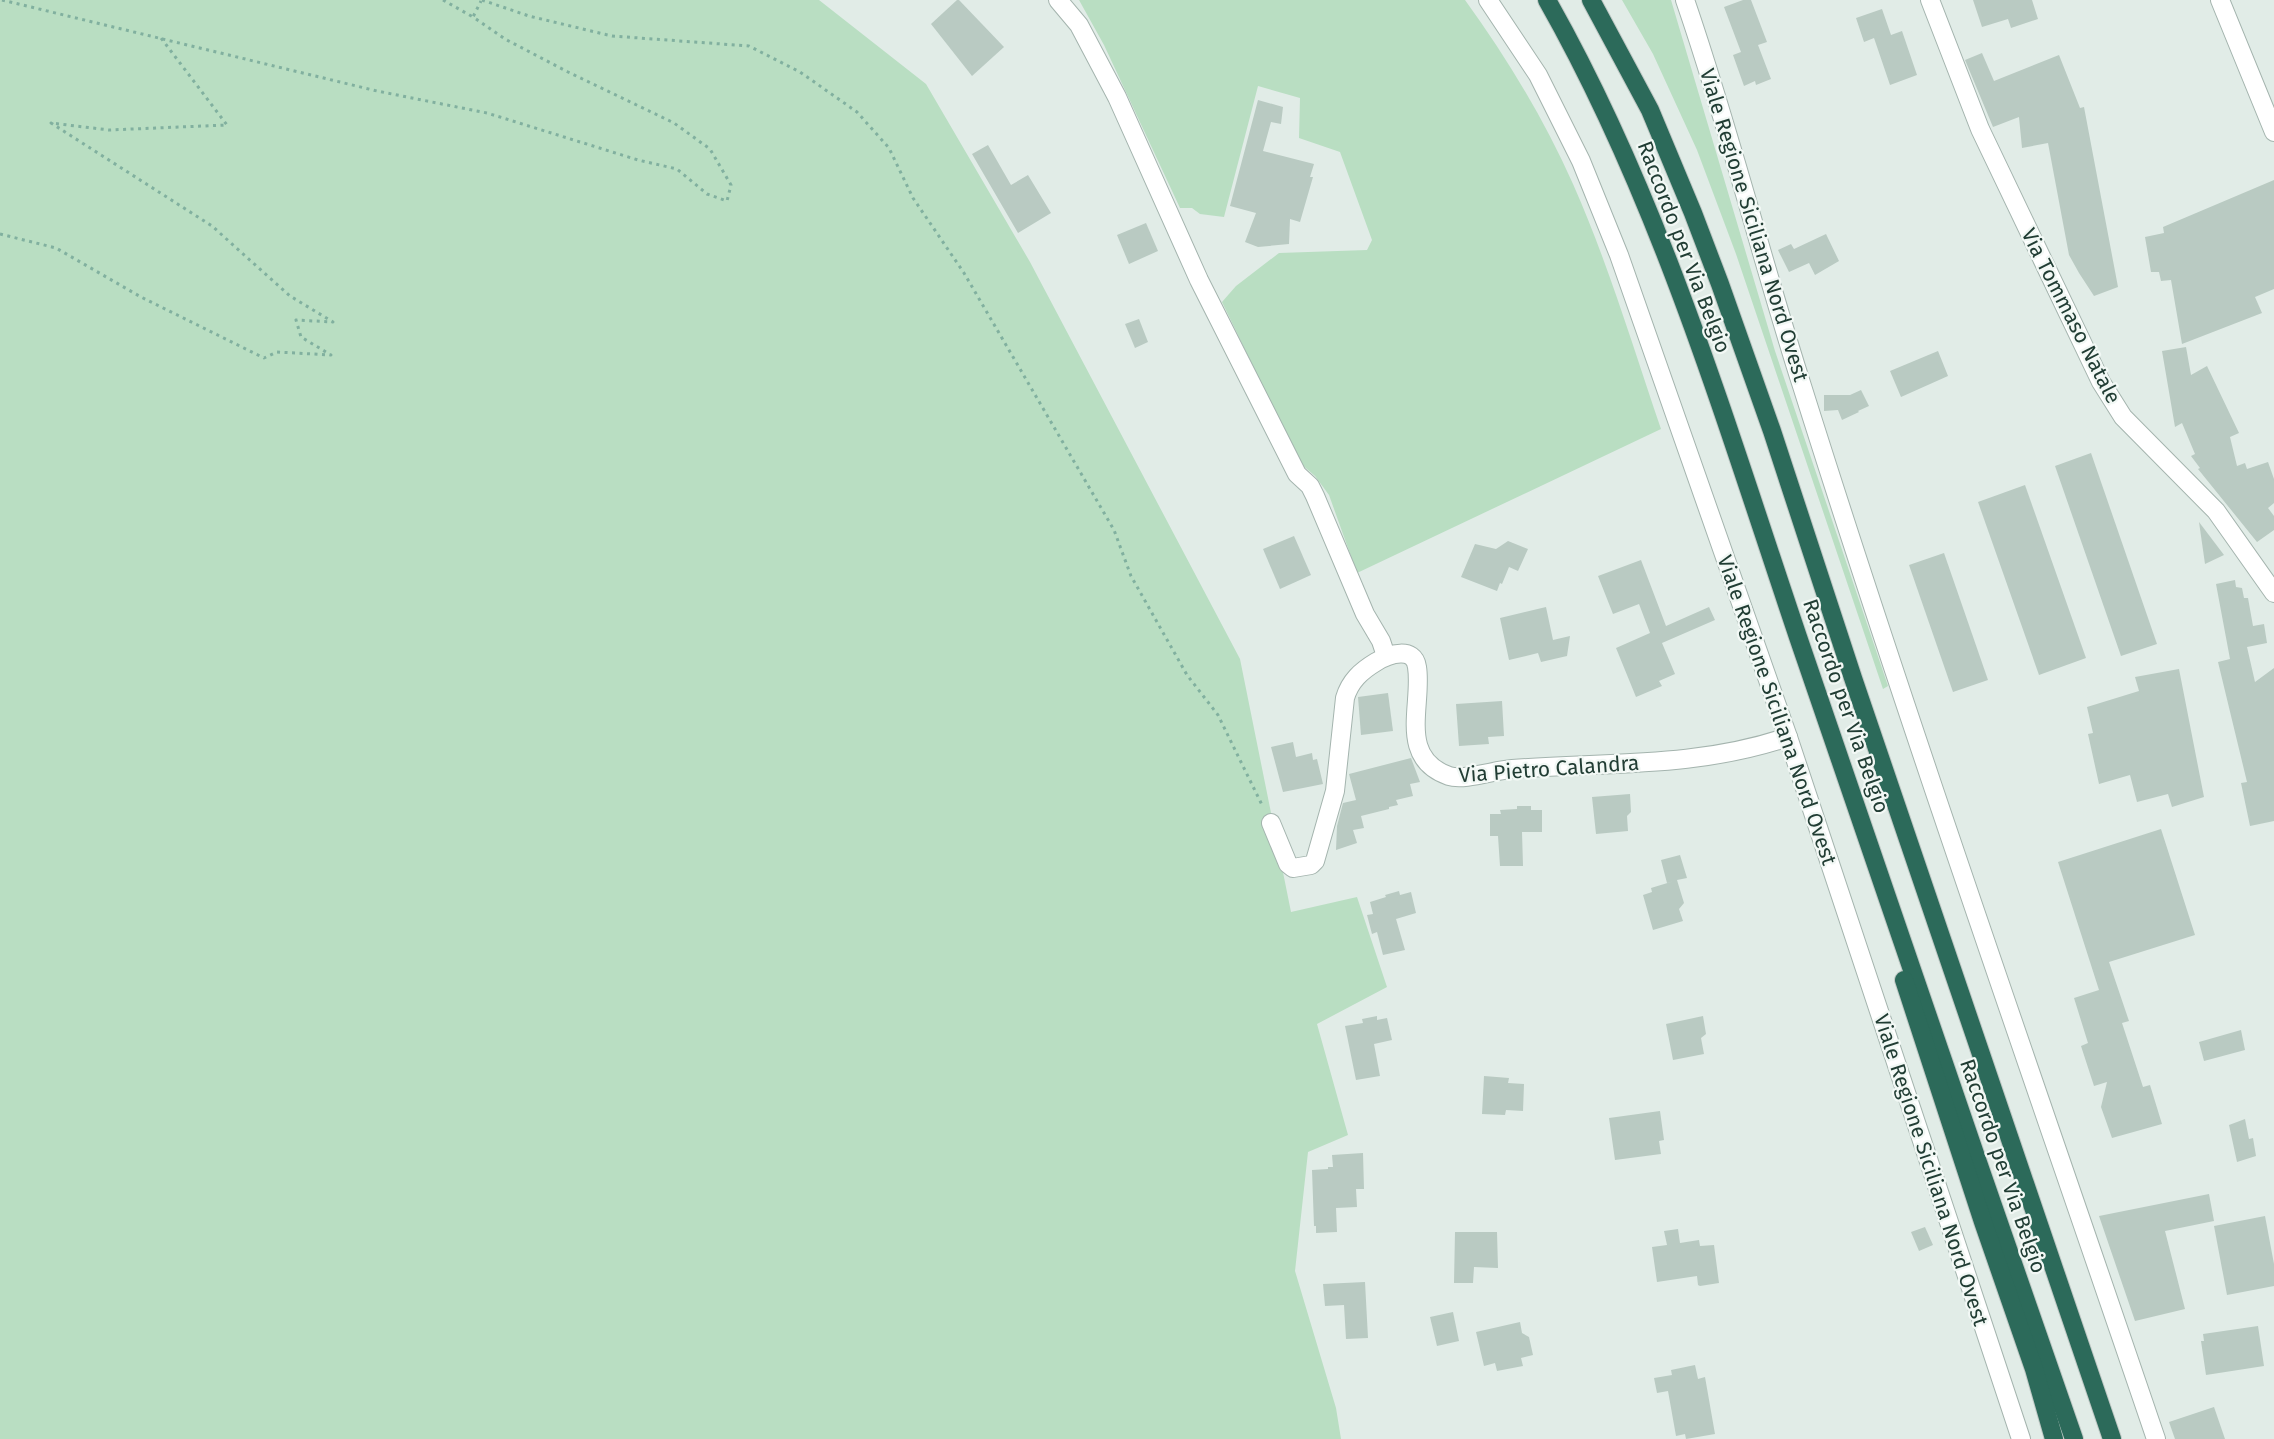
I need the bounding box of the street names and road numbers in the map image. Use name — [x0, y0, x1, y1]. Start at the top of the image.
street label: Viale Regione Siciliana Nord Ovest — [1694, 65, 1814, 385]
street label: Raccordo per Via Belgio — [1632, 137, 1736, 357]
street label: Via Tommaso Natale — [2016, 224, 2126, 408]
street label: Viale Regione Siciliana Nord Ovest — [1712, 552, 1843, 869]
street label: Raccordo per Via Belgio — [1797, 595, 1895, 817]
street label: Via Pietro Calandra — [1458, 750, 1640, 788]
street label: Viale Regione Siciliana Nord Ovest — [1868, 1011, 1994, 1329]
street label: Raccordo per Via Belgio — [1954, 1055, 2052, 1277]

